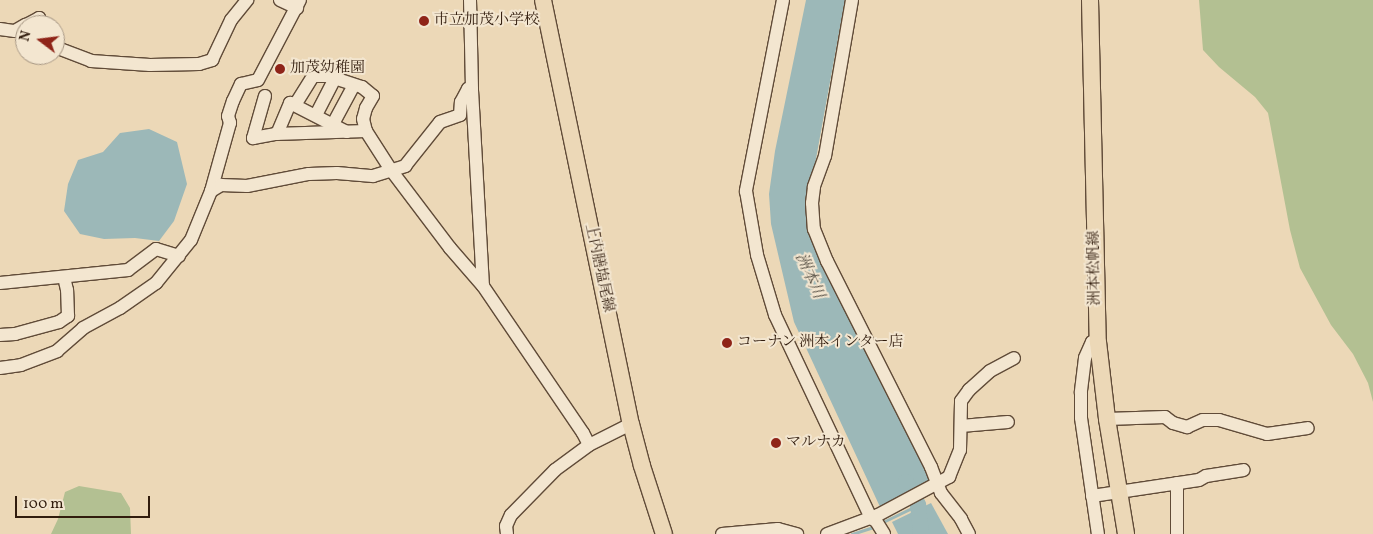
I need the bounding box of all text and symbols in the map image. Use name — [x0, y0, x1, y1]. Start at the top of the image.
place label: 市立加茂小学校 — [434, 12, 539, 30]
north arrow — [15, 15, 65, 65]
marker: 市立加茂小学校 — [418, 15, 430, 27]
text: N — [15, 29, 36, 44]
place label: 加茂幼稚園 — [290, 60, 365, 78]
marker: 加茂幼稚園 — [274, 63, 286, 75]
street label: 上内膳塩尾線 — [581, 222, 617, 314]
street label: 洲本松帆線 — [1085, 230, 1105, 306]
water label: 洲本川 — [790, 250, 828, 302]
place label: コーナン 洲本インター店 — [737, 334, 905, 352]
marker: コーナン 洲本インター店 — [721, 337, 733, 349]
place label: マルナカ — [786, 434, 846, 452]
marker: マルナカ — [770, 437, 782, 449]
scale bar — [18, 486, 152, 518]
text: 100 m — [23, 494, 63, 515]

